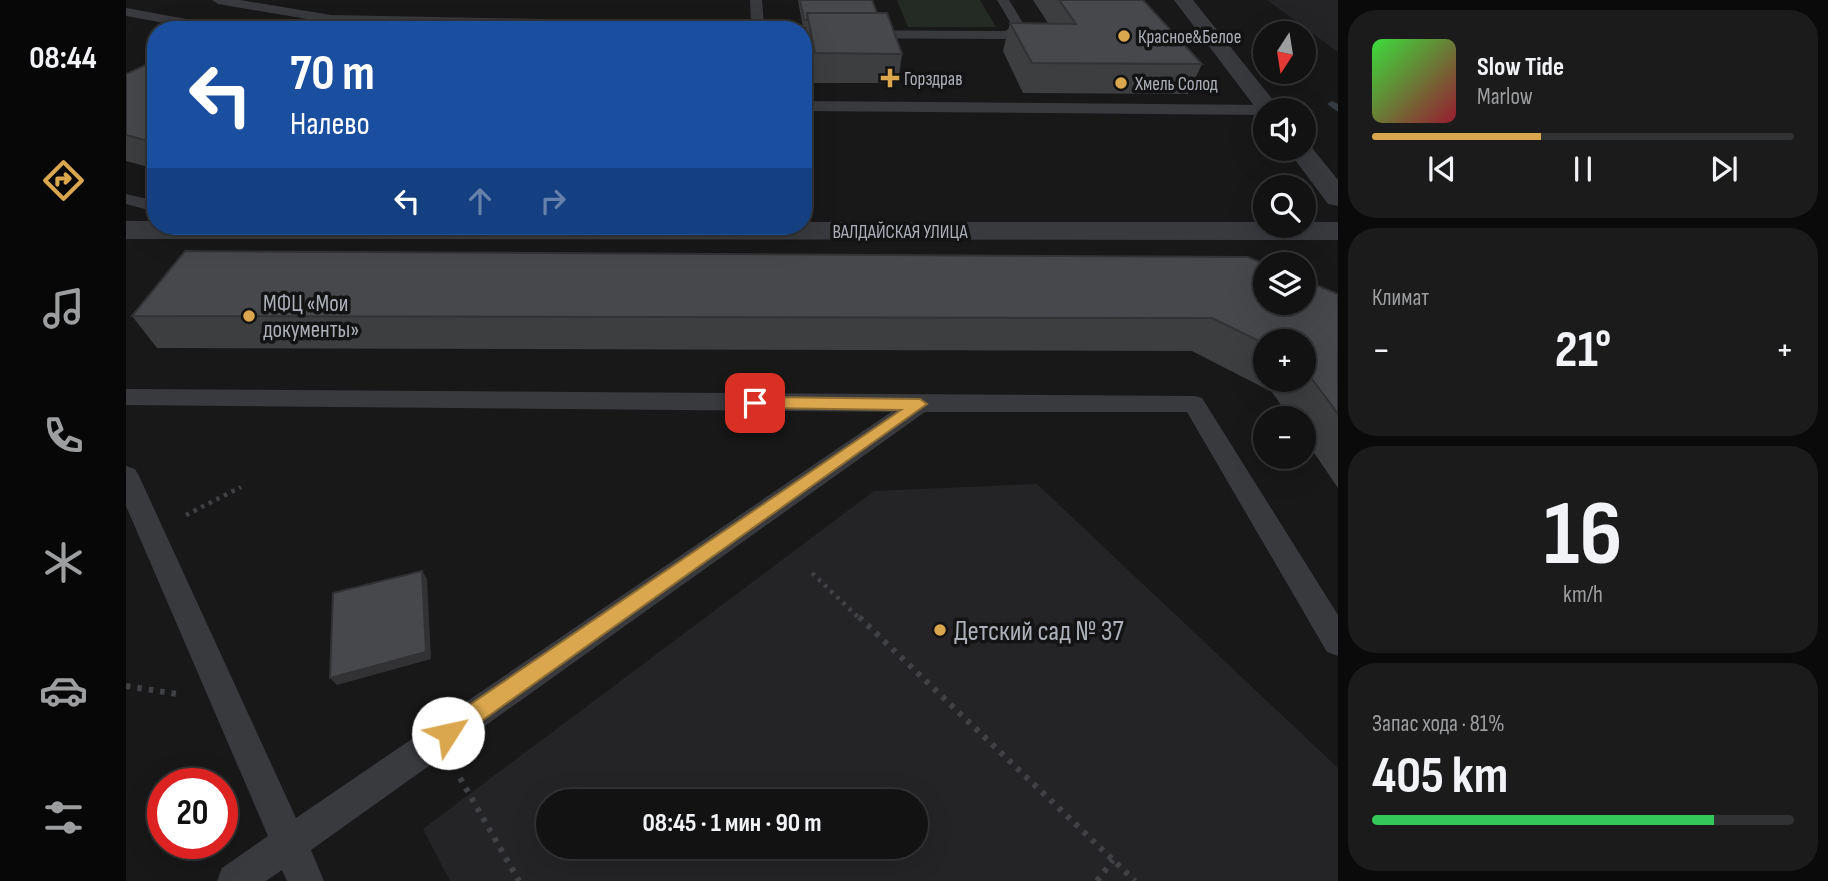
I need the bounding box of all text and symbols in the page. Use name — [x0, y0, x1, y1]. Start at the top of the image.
north arrow — [1253, 21, 1316, 84]
map controls — [1253, 21, 1316, 469]
place label: Красное&Белое — [1138, 26, 1241, 49]
marker: Красное&Белое — [1116, 28, 1132, 44]
text: 08:44 — [29, 39, 97, 78]
text: 70 m — [290, 45, 375, 104]
icon: left — [175, 49, 266, 140]
text: Slow Tide — [1477, 52, 1564, 83]
place label: Горздрав — [904, 68, 962, 91]
marker: Горздрав — [882, 70, 898, 86]
place label: Хмель Солод — [1134, 73, 1218, 96]
marker: Хмель Солод — [1113, 75, 1129, 91]
text: Marlow — [1477, 83, 1533, 111]
button: sound — [1253, 98, 1316, 161]
text: Налево — [290, 105, 370, 144]
icon: previous — [1423, 150, 1461, 188]
icon: pause — [1564, 150, 1602, 188]
icon: next — [1705, 150, 1743, 188]
icon: directions — [39, 156, 88, 205]
button: search — [1253, 175, 1316, 238]
icon: left — [388, 182, 426, 220]
icon: ahead — [461, 182, 499, 220]
icon: right — [534, 182, 572, 220]
street label: ВАЛДАЙСКАЯ УЛИЦА — [832, 221, 968, 244]
button: layers — [1253, 252, 1316, 315]
icon: music — [39, 284, 88, 333]
text: Климат — [1372, 284, 1429, 312]
place label: МФЦ «Мои документы» — [263, 290, 359, 344]
marker: МФЦ «Мои документы» — [241, 308, 257, 324]
text: 21° — [1555, 319, 1611, 382]
text: − — [1372, 328, 1391, 373]
text: + — [1775, 328, 1794, 373]
button: + — [1253, 329, 1316, 392]
pin — [725, 373, 785, 433]
icon: arrive — [736, 384, 774, 422]
button: − — [1253, 406, 1316, 469]
icon: phone — [39, 411, 88, 460]
text: 16 — [1544, 481, 1622, 590]
icon: climate — [39, 538, 88, 587]
text: km/h — [1563, 581, 1603, 609]
place label: Детский сад № 37 — [954, 615, 1124, 648]
marker: Детский сад № 37 — [932, 622, 948, 638]
icon: car — [39, 666, 88, 715]
position arrow — [411, 696, 485, 770]
text: Запас хода · 81% — [1372, 710, 1505, 738]
text: 405 km — [1372, 745, 1508, 808]
speed limit sign: 20 — [147, 768, 238, 859]
icon: filters — [39, 793, 88, 842]
text: 08:45 · 1 мин · 90 m — [642, 808, 822, 839]

